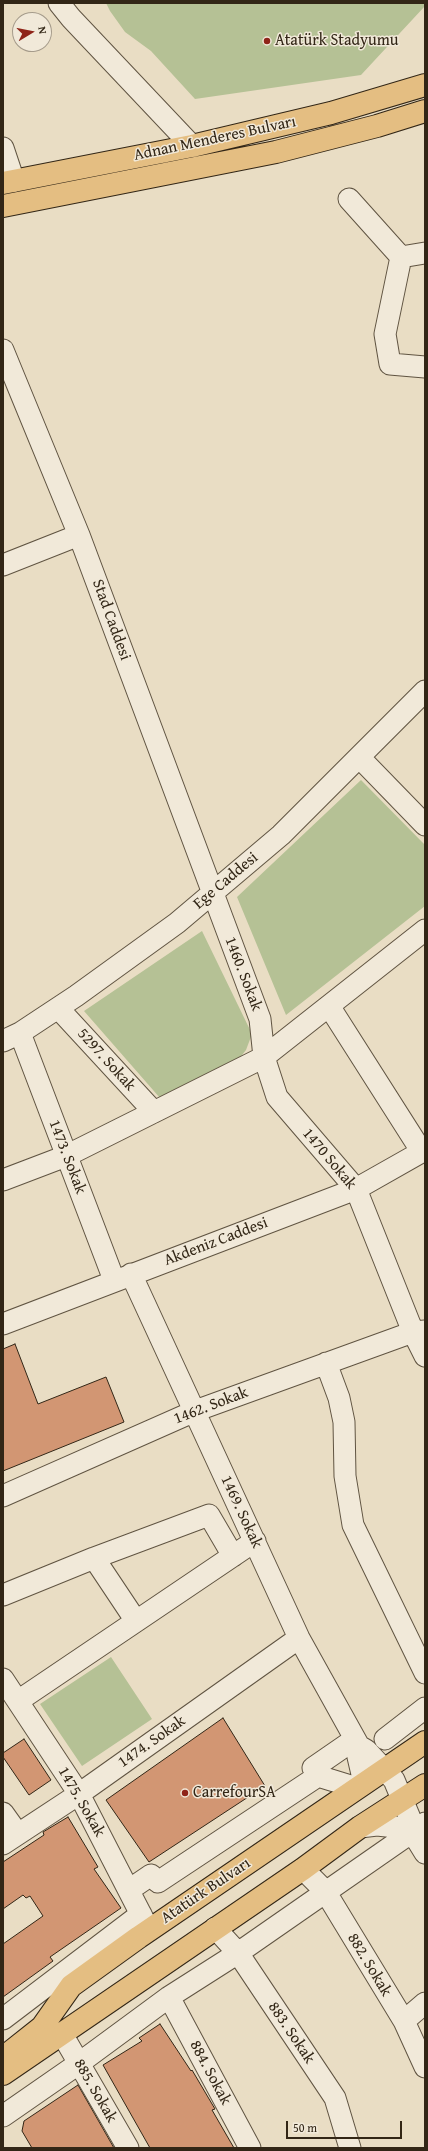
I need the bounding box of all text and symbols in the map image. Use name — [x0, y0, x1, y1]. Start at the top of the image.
north arrow — [12, 12, 52, 52]
text: N — [34, 25, 51, 35]
place label: Atatürk Stadyumu — [275, 31, 398, 51]
marker: Atatürk Stadyumu — [262, 36, 272, 46]
street label: Adnan Menderes Bulvarı — [132, 112, 298, 166]
street label: Stad Caddesi — [87, 577, 135, 663]
street label: Ege Caddesi — [190, 848, 262, 914]
street label: 1460. Sokak — [220, 934, 266, 1014]
street label: 5297. Sokak — [73, 1025, 139, 1095]
street label: 1473. Sokak — [44, 1117, 90, 1197]
street label: 1470 Sokak — [298, 1124, 360, 1194]
street label: Akdeniz Caddesi — [161, 1213, 271, 1271]
street label: 1462. Sokak — [171, 1383, 251, 1429]
street label: 1469. Sokak — [216, 1473, 266, 1551]
street label: 1474. Sokak — [115, 1712, 189, 1772]
street label: 1475. Sokak — [53, 1763, 109, 1841]
place label: CarrefourSA — [193, 1783, 276, 1803]
marker: CarrefourSA — [180, 1788, 190, 1798]
street label: Atatürk Bulvarı — [158, 1854, 254, 1928]
street label: 882. Sokak — [343, 1930, 395, 2000]
street label: 883. Sokak — [263, 1998, 319, 2068]
street label: 884. Sokak — [185, 2037, 235, 2109]
street label: 885. Sokak — [69, 2056, 121, 2126]
scale bar — [288, 2113, 404, 2139]
text: 50 m — [293, 2119, 317, 2136]

